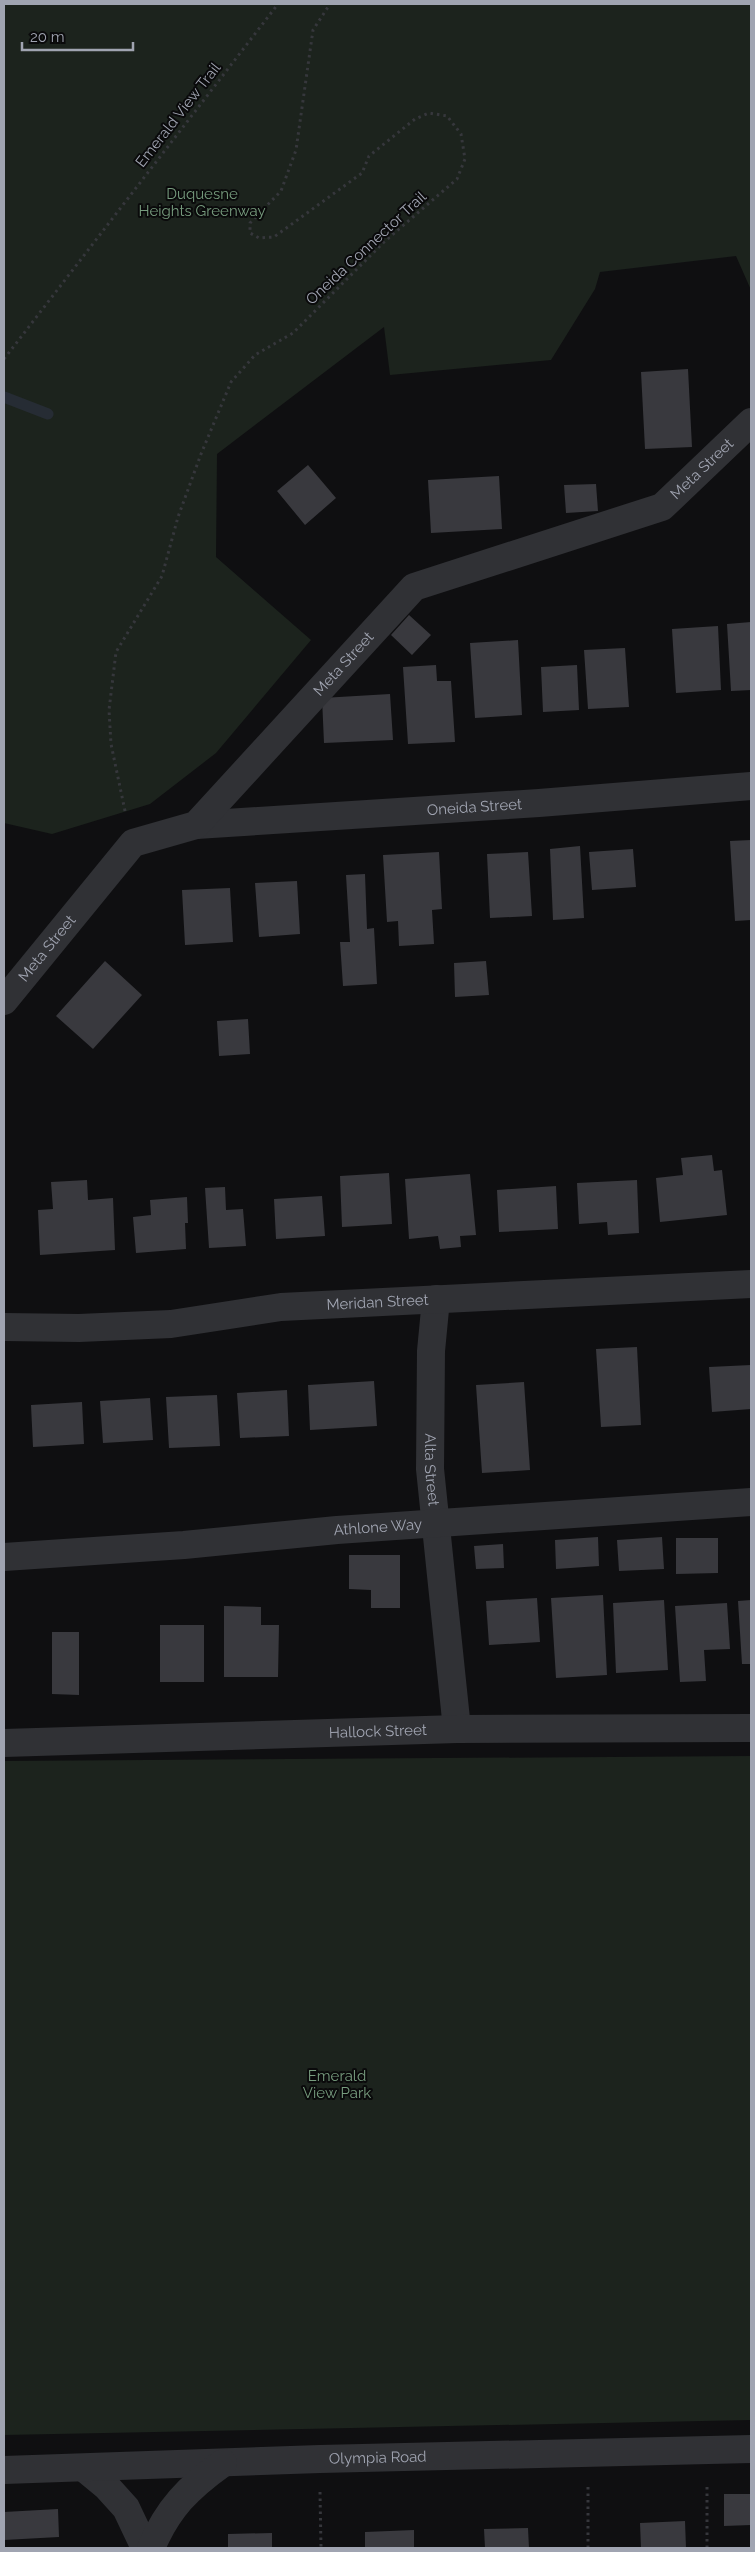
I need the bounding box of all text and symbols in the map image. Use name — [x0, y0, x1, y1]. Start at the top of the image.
scale bar — [22, 20, 134, 52]
text: 20 m — [30, 28, 65, 46]
street label: Emerald View Trail — [132, 58, 225, 171]
park label: Duquesne Heights Greenway — [138, 185, 266, 220]
street label: Oneida Connector Trail — [302, 187, 431, 308]
street label: Meta Street — [667, 435, 737, 503]
street label: Meta Street — [310, 628, 377, 700]
street label: Oneida Street — [426, 795, 522, 819]
street label: Meta Street — [15, 911, 79, 985]
street label: Meridan Street — [326, 1291, 429, 1314]
street label: Alta Street — [421, 1433, 443, 1507]
street label: Athlone Way — [333, 1515, 423, 1539]
street label: Hallock Street — [329, 1721, 427, 1742]
park label: Emerald View Park — [303, 2067, 371, 2102]
street label: Olympia Road — [329, 2448, 427, 2468]

